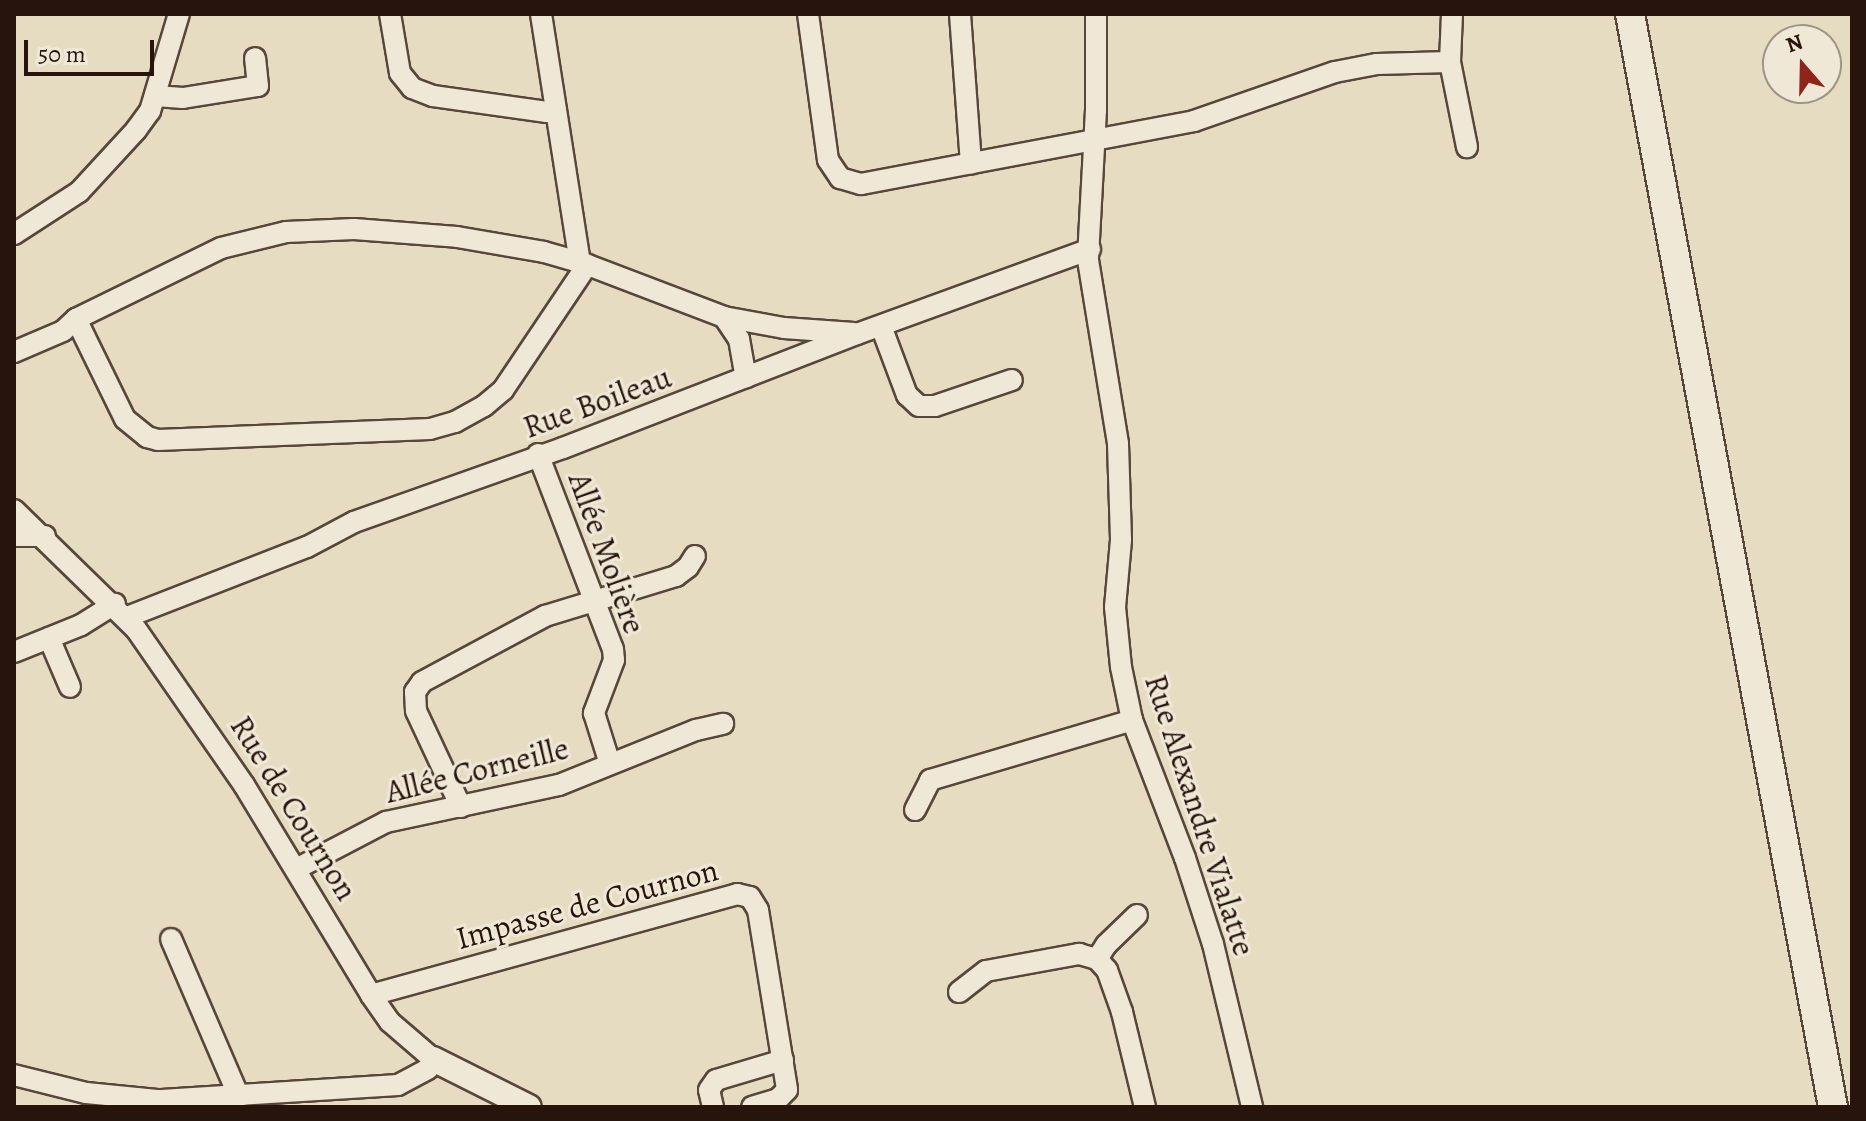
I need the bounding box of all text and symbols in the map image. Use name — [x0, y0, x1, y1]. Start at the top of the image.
scale bar — [28, 24, 158, 74]
north arrow — [1762, 24, 1842, 104]
text: N — [1782, 26, 1807, 60]
text: 50 m — [38, 38, 86, 70]
street label: Rue Boileau — [518, 358, 676, 446]
street label: Allée Molière — [560, 467, 654, 639]
street label: Rue Alexandre Vialatte — [1136, 670, 1264, 960]
street label: Rue de Cournon — [222, 709, 366, 907]
street label: Allée Corneille — [382, 729, 572, 811]
street label: Impasse de Cournon — [452, 851, 722, 957]

